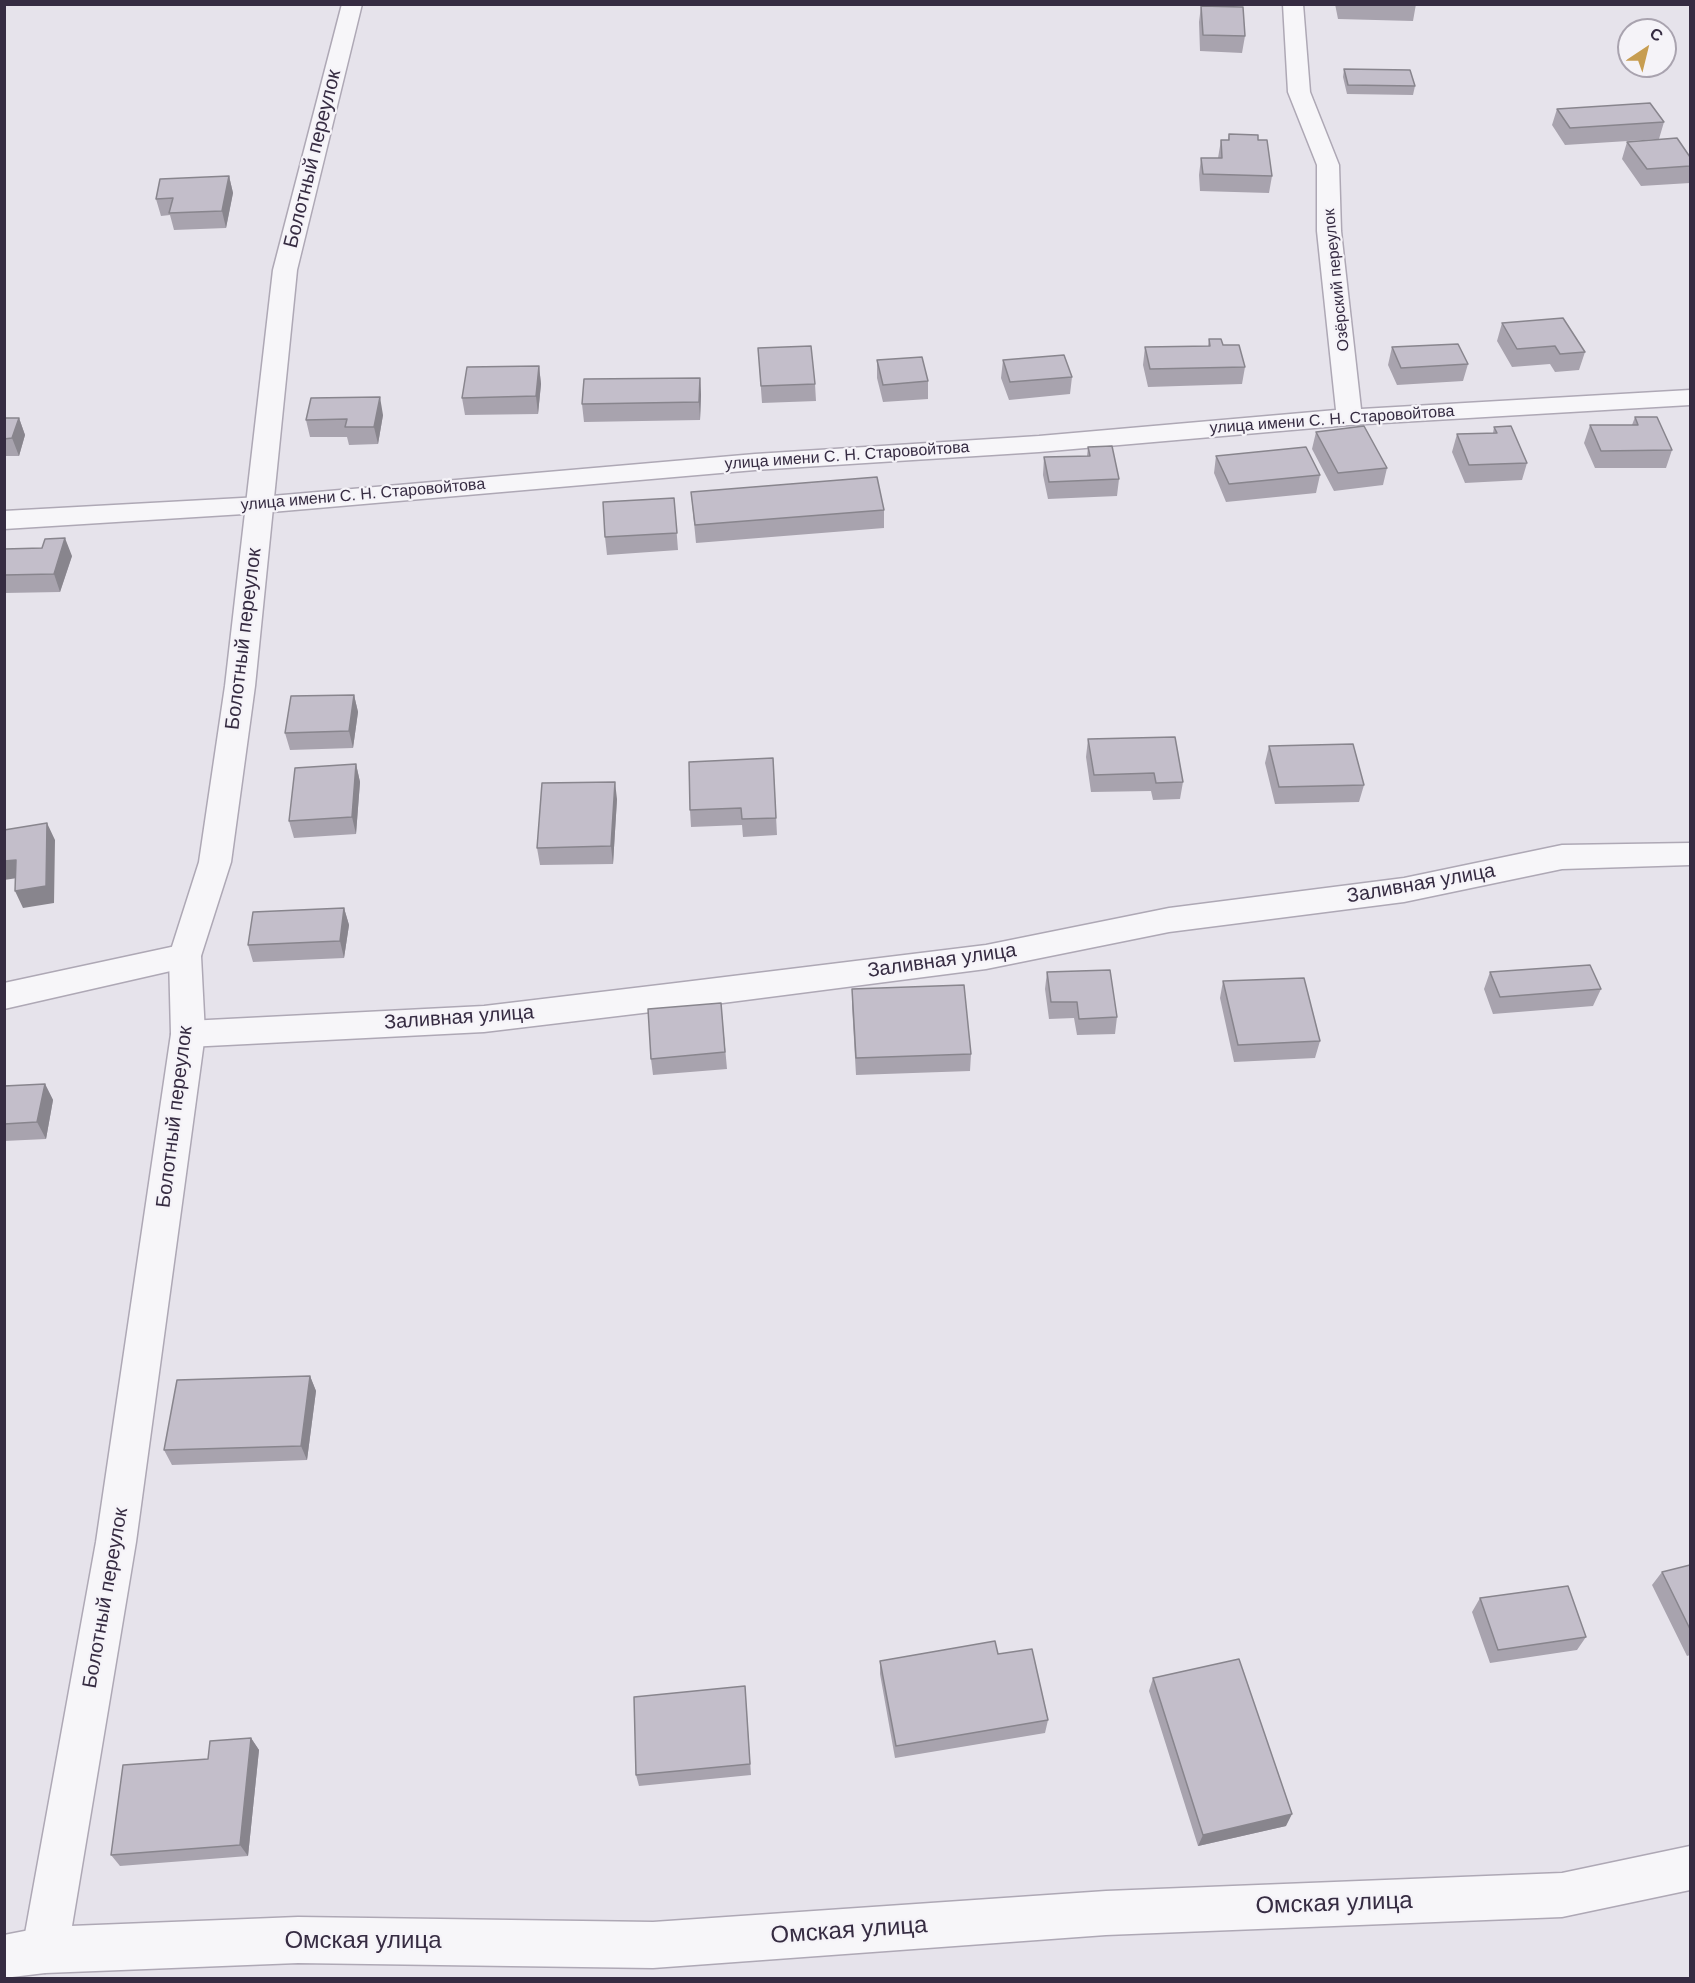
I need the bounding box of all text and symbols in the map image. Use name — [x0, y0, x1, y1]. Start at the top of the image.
north arrow — [1617, 18, 1677, 78]
text: С — [1647, 24, 1666, 45]
street label: Болотный переулок — [279, 67, 347, 251]
street label: Озёрский переулок — [1320, 208, 1354, 352]
street label: улица имени С. Н. Старовойтова — [1209, 402, 1455, 438]
street label: улица имени С. Н. Старовойтова — [724, 438, 970, 474]
street label: улица имени С. Н. Старовойтова — [240, 475, 486, 515]
street label: Болотный переулок — [221, 547, 267, 731]
street label: Заливная улица — [1345, 859, 1497, 909]
street label: Заливная улица — [866, 939, 1018, 983]
street label: Заливная улица — [383, 1001, 535, 1035]
street label: Болотный переулок — [152, 1025, 198, 1209]
street label: Болотный переулок — [78, 1506, 134, 1690]
street label: Омская улица — [1255, 1887, 1413, 1921]
street label: Омская улица — [770, 1911, 928, 1951]
street label: Омская улица — [284, 1927, 442, 1955]

